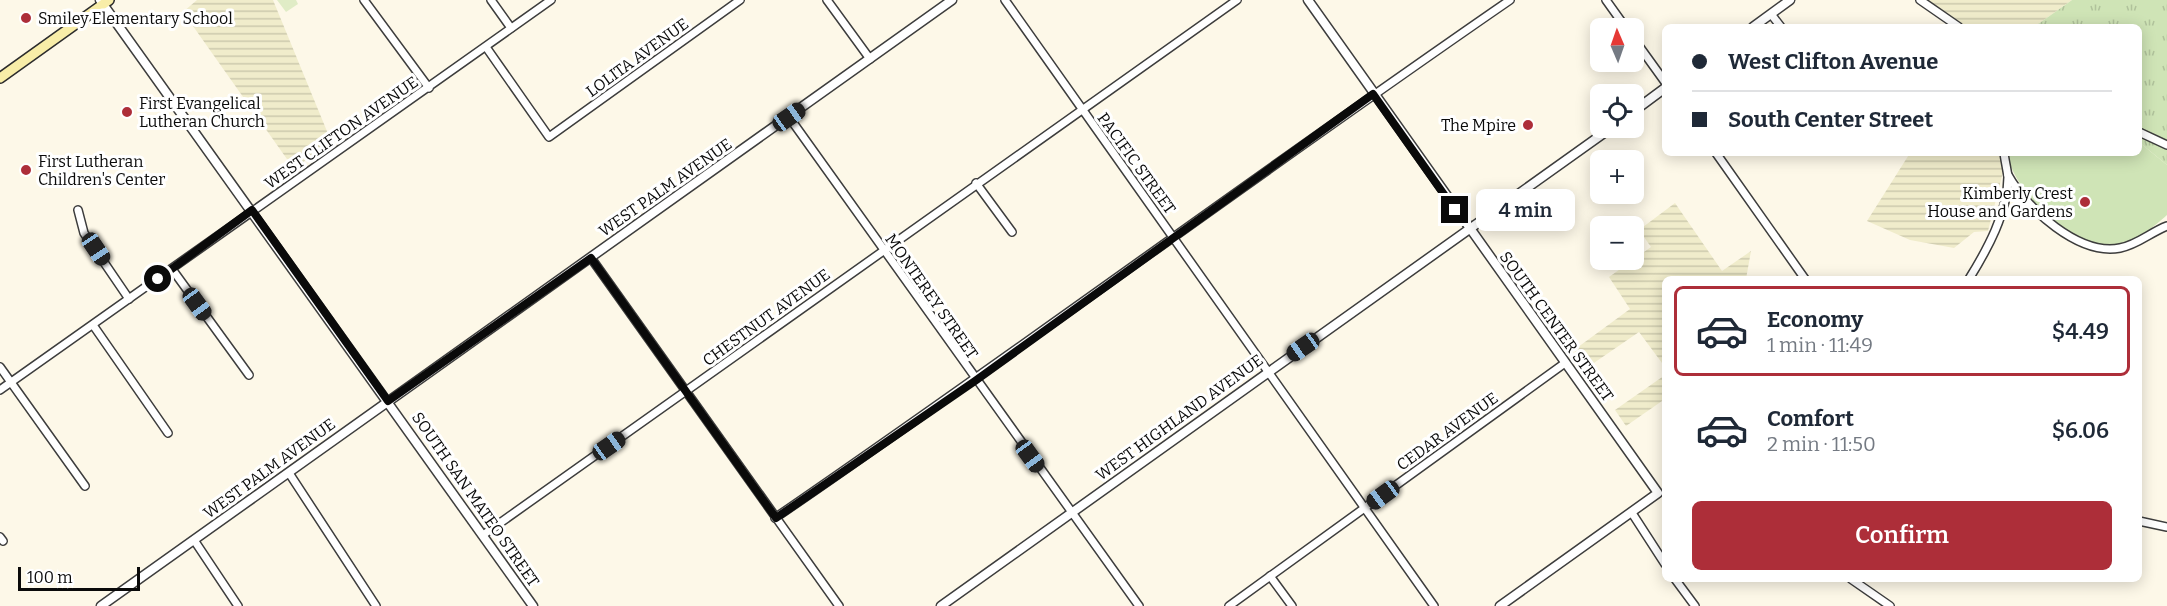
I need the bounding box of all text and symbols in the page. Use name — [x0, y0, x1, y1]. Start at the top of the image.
place label: Smiley Elementary School — [38, 9, 233, 28]
marker: Smiley Elementary School — [19, 11, 33, 25]
street label: LOLITA AVENUE — [582, 14, 692, 101]
north arrow — [1590, 18, 1644, 72]
map controls — [1590, 18, 1644, 270]
text: West Clifton Avenue — [1728, 48, 1938, 75]
street label: WEST CLIFTON AVENUE — [261, 72, 422, 193]
button: locate — [1590, 84, 1644, 138]
place label: First Evangelical Lutheran Church — [139, 94, 265, 131]
car — [769, 99, 809, 135]
marker: First Evangelical Lutheran Church — [120, 105, 134, 119]
text: South Center Street — [1728, 106, 1933, 133]
street label: PACIFIC STREET — [1093, 109, 1180, 218]
place label: The Mpire — [1441, 116, 1516, 135]
marker: The Mpire — [1521, 118, 1535, 132]
street label: WEST PALM AVENUE — [595, 134, 736, 241]
button: + — [1590, 150, 1644, 204]
place label: First Lutheran Children's Center — [38, 152, 165, 189]
marker: First Lutheran Children's Center — [19, 163, 33, 177]
place label: Kimberly Crest House and Gardens — [1927, 184, 2073, 221]
callout: 4 min — [1476, 189, 1575, 231]
marker: Kimberly Crest House and Gardens — [2078, 195, 2092, 209]
route end — [1441, 196, 1468, 223]
text: 4 min — [1499, 198, 1552, 222]
button: − — [1590, 216, 1644, 270]
car — [78, 229, 114, 269]
street label: MONTEREY STREET — [881, 230, 982, 362]
street label: SOUTH CENTER STREET — [1496, 248, 1617, 405]
route start — [144, 265, 171, 292]
street label: CHESTNUT AVENUE — [699, 265, 834, 370]
car — [179, 284, 215, 324]
icon: car — [1695, 304, 1749, 358]
text: Economy — [1767, 306, 1863, 333]
text: $4.49 — [2052, 318, 2109, 345]
car — [1283, 329, 1323, 365]
text: 1 min · 11:49 — [1767, 333, 1873, 357]
street label: WEST HIGHLAND AVENUE — [1092, 350, 1267, 485]
street label: CEDAR AVENUE — [1393, 388, 1502, 475]
icon: car — [1695, 403, 1749, 457]
text: Comfort — [1767, 405, 1854, 432]
street label: SOUTH SAN MATEO STREET — [408, 408, 543, 590]
street label: WEST PALM AVENUE — [200, 414, 339, 523]
text: $6.06 — [2052, 417, 2109, 444]
car — [589, 428, 629, 464]
text: 2 min · 11:50 — [1767, 432, 1876, 456]
car — [1012, 436, 1048, 476]
car — [1363, 477, 1403, 513]
button: Confirm — [1692, 501, 2112, 570]
scale bar — [18, 564, 140, 592]
text: 100 m — [27, 568, 72, 587]

